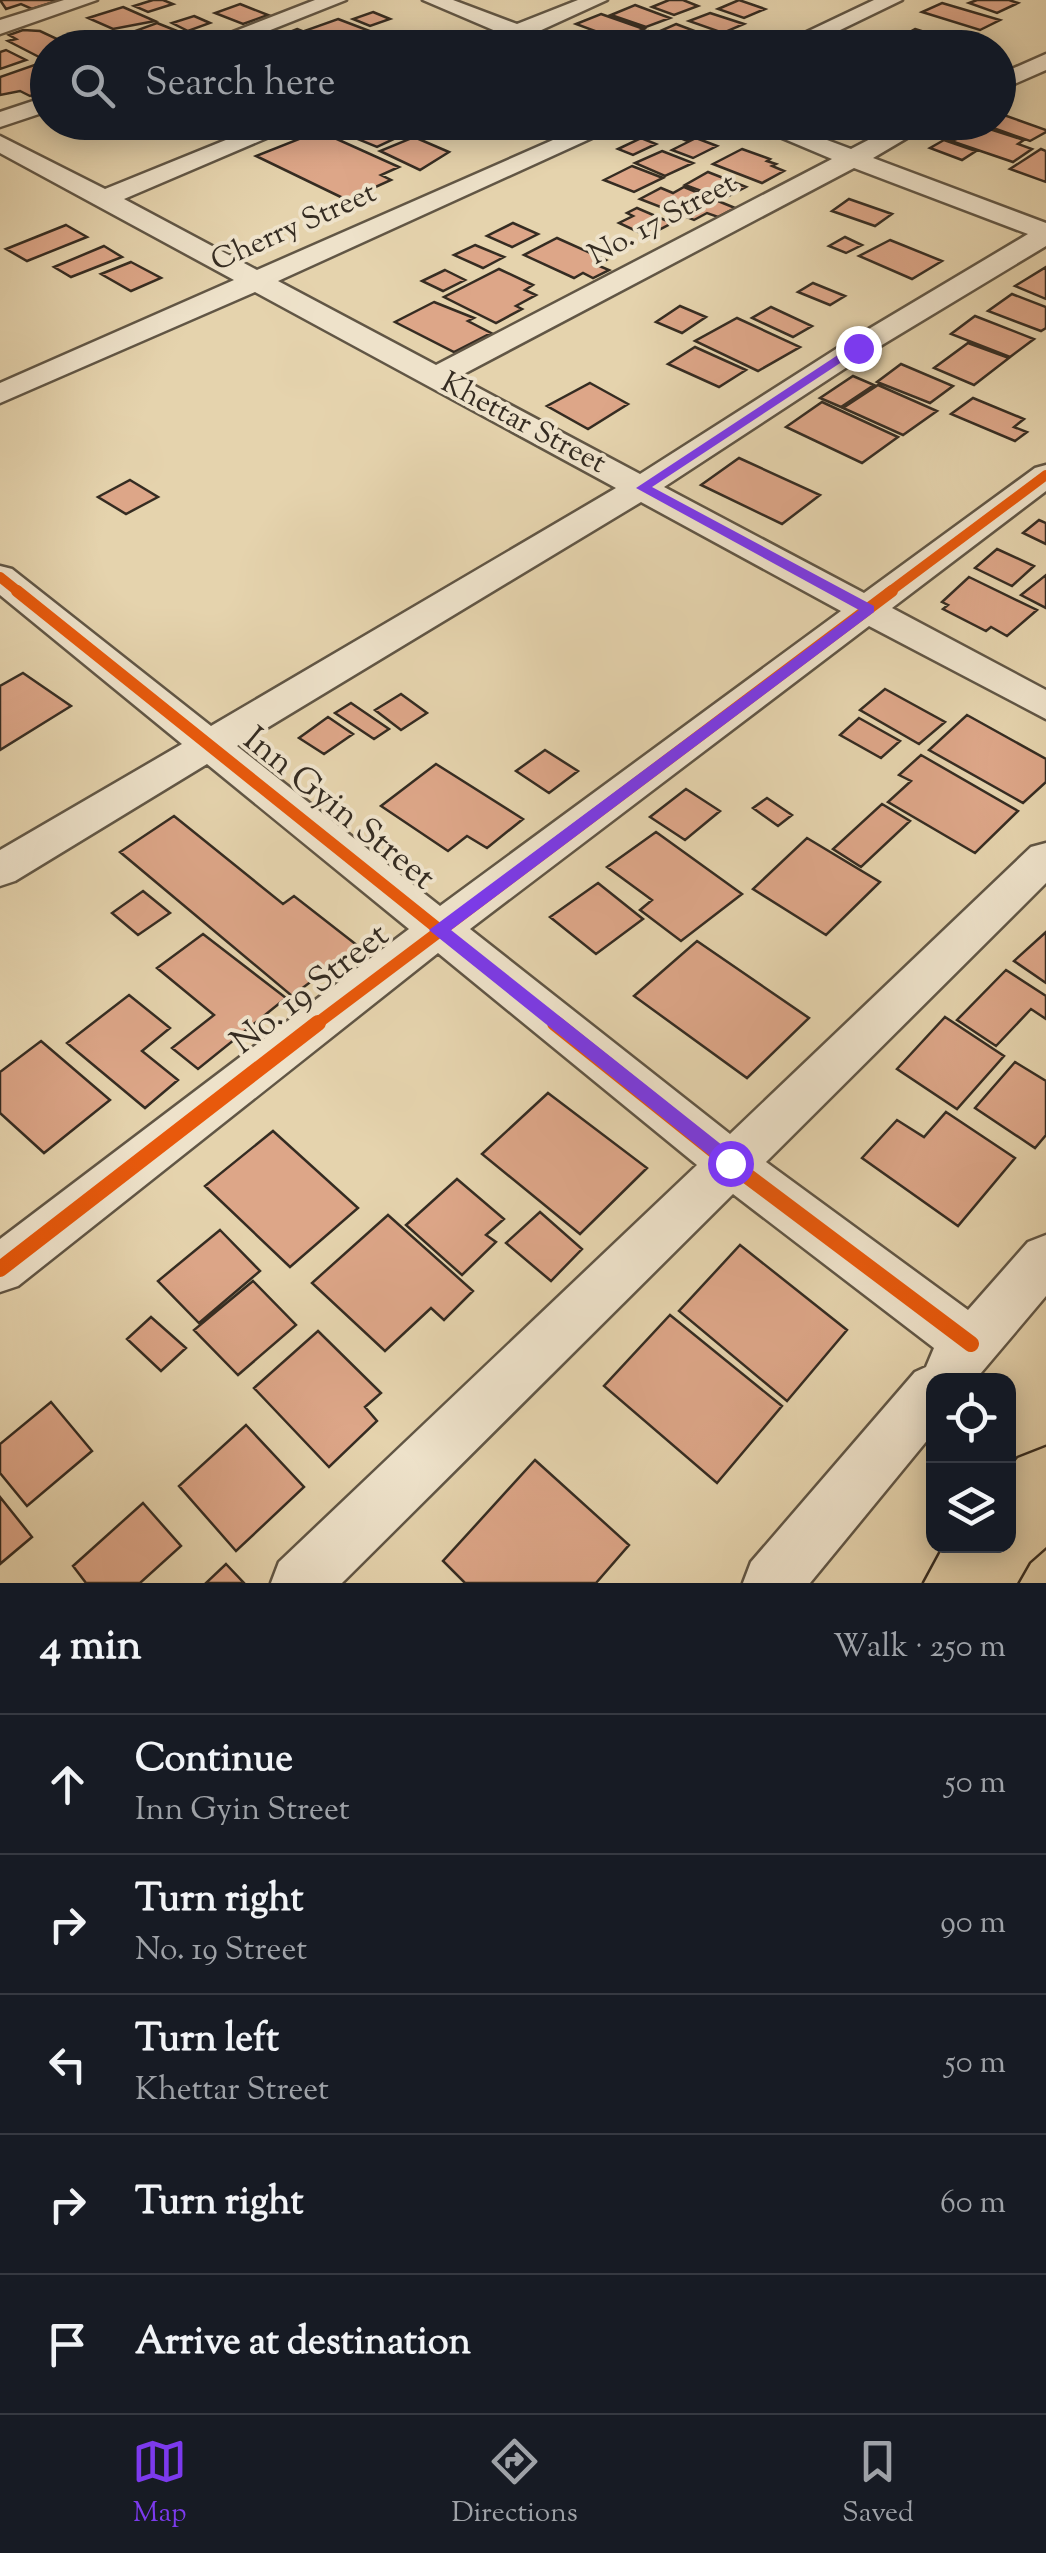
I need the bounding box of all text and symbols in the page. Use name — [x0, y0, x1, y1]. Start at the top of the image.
search box — [30, 30, 1016, 140]
icon: search — [65, 58, 120, 113]
text: Search here — [145, 58, 336, 112]
street label: No. 17 Street — [581, 163, 745, 277]
street label: Cherry Street — [204, 172, 384, 284]
route end — [836, 326, 882, 372]
street label: Khettar Street — [433, 362, 613, 486]
street label: Inn Gyin Street — [231, 716, 445, 904]
street label: No. 19 Street — [221, 912, 401, 1068]
route start — [708, 1141, 754, 1187]
map controls — [926, 1373, 1016, 1553]
button: locate — [926, 1373, 1016, 1463]
button: layers — [926, 1463, 1016, 1553]
text: 4 min — [40, 1618, 142, 1678]
text: Walk · 250 m — [833, 1625, 1006, 1671]
text: Continue — [135, 1734, 293, 1788]
icon: ahead — [40, 1757, 95, 1812]
text: 50 m — [945, 1761, 1006, 1807]
text: Inn Gyin Street — [135, 1788, 350, 1834]
text: Turn right — [135, 1874, 303, 1928]
icon: right — [40, 1897, 95, 1952]
text: 90 m — [940, 1901, 1006, 1947]
text: No. 19 Street — [135, 1928, 307, 1974]
text: Turn left — [135, 2014, 279, 2068]
icon: left — [40, 2037, 95, 2092]
text: 50 m — [945, 2041, 1006, 2087]
text: Khettar Street — [135, 2068, 329, 2114]
icon: right — [40, 2177, 95, 2232]
text: Turn right — [135, 2177, 303, 2231]
text: 60 m — [940, 2181, 1006, 2227]
icon: arrive — [40, 2317, 95, 2372]
text: Arrive at destination — [135, 2317, 471, 2371]
tab: Map — [132, 2434, 187, 2534]
tab: Directions — [451, 2434, 578, 2534]
tab: Saved — [842, 2434, 914, 2534]

